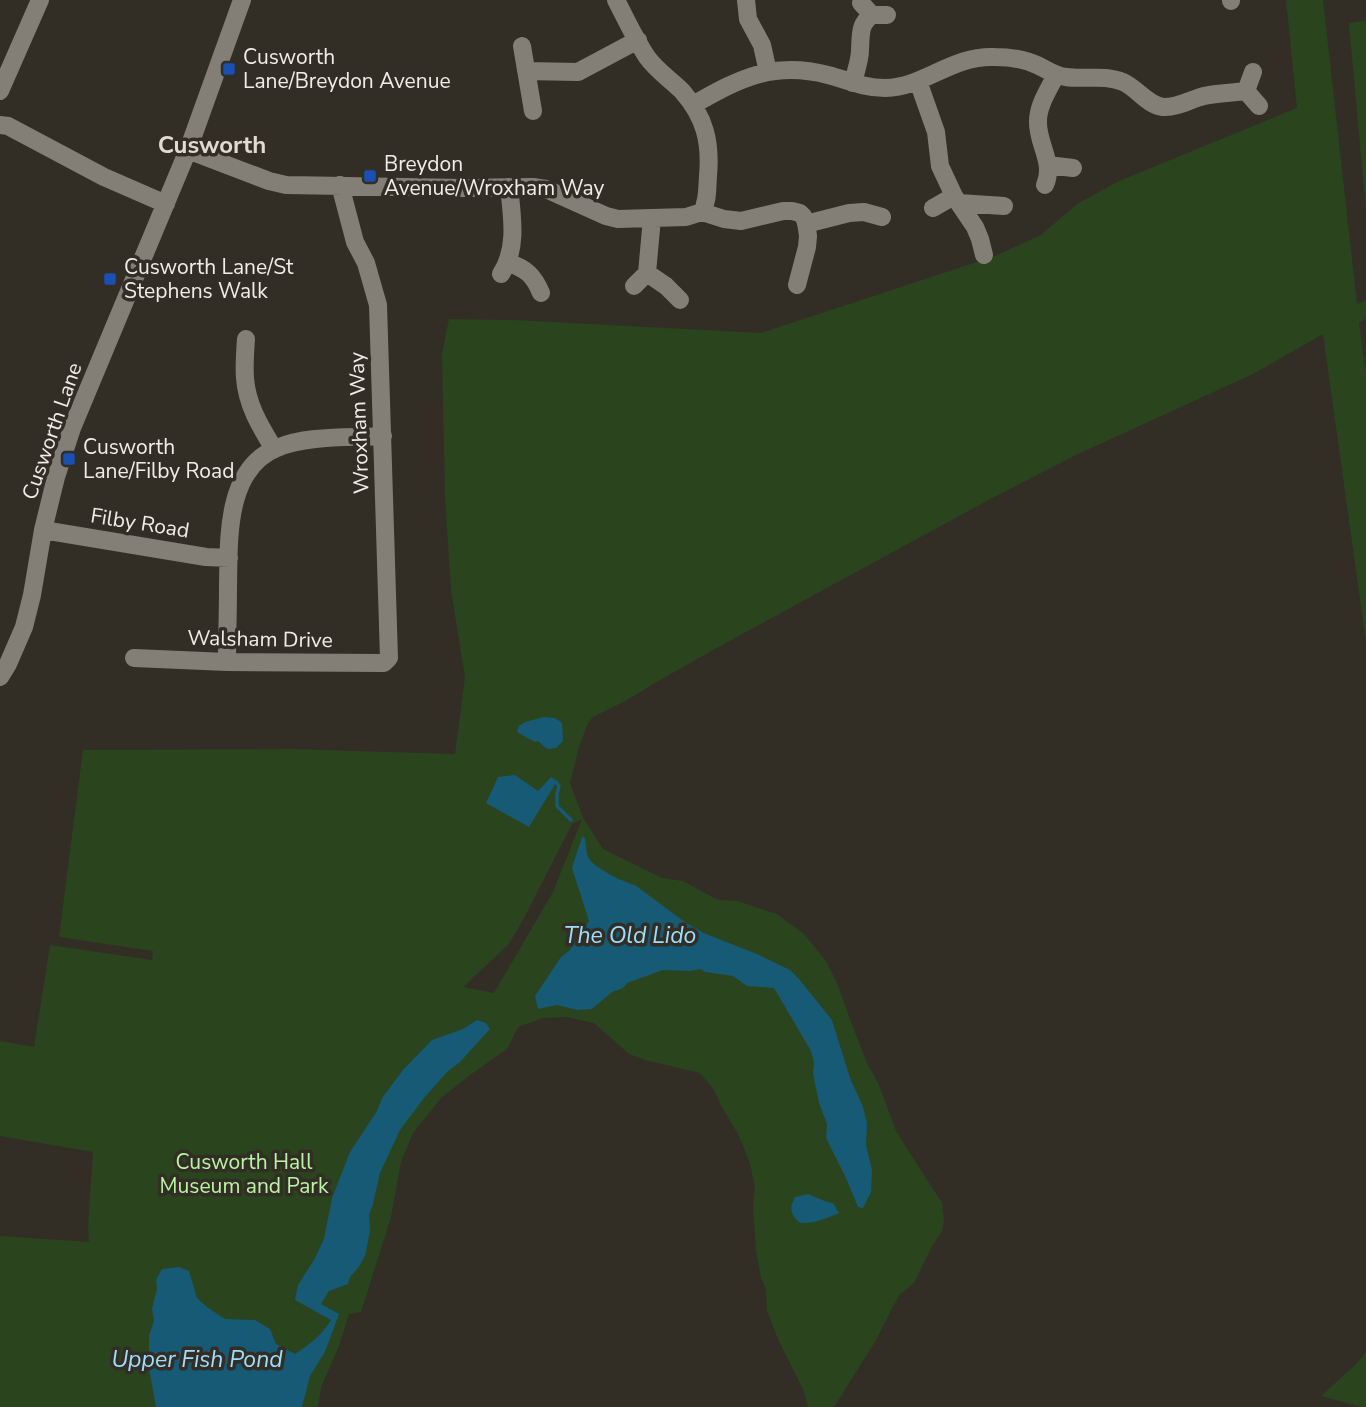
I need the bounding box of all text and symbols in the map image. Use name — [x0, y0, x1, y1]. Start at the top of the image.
place label: Cusworth Lane/Breydon Avenue — [243, 43, 451, 95]
marker: Cusworth Lane/Breydon Avenue — [221, 61, 237, 77]
district label: Cusworth — [158, 129, 266, 161]
place label: Breydon Avenue/Wroxham Way — [384, 150, 604, 202]
marker: Breydon Avenue/Wroxham Way — [362, 168, 378, 184]
place label: Cusworth Lane/St Stephens Walk — [124, 253, 294, 305]
marker: Cusworth Lane/St Stephens Walk — [102, 271, 118, 287]
street label: Wroxham Way — [343, 351, 375, 494]
street label: Cusworth Lane — [15, 359, 89, 503]
place label: Cusworth Lane/Filby Road — [83, 433, 234, 485]
marker: Cusworth Lane/Filby Road — [61, 451, 77, 467]
street label: Filby Road — [89, 501, 191, 545]
street label: Walsham Drive — [187, 624, 333, 654]
water label: The Old Lido — [564, 920, 696, 951]
park label: Cusworth Hall Museum and Park — [160, 1148, 329, 1200]
water label: Upper Fish Pond — [111, 1344, 283, 1375]

